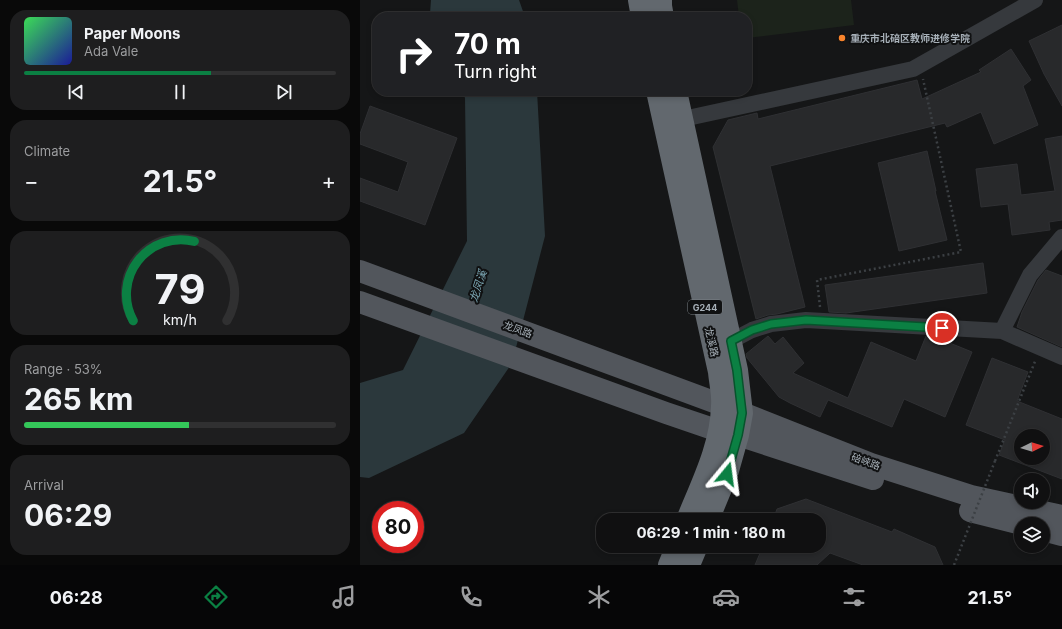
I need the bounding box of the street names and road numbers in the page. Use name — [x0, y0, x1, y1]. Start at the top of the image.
road number: G244 — [688, 300, 722, 314]
street label: 龙凤路 — [502, 318, 534, 340]
street label: 龙溪路 — [703, 326, 721, 358]
street label: 碚峡路 — [850, 450, 882, 472]

